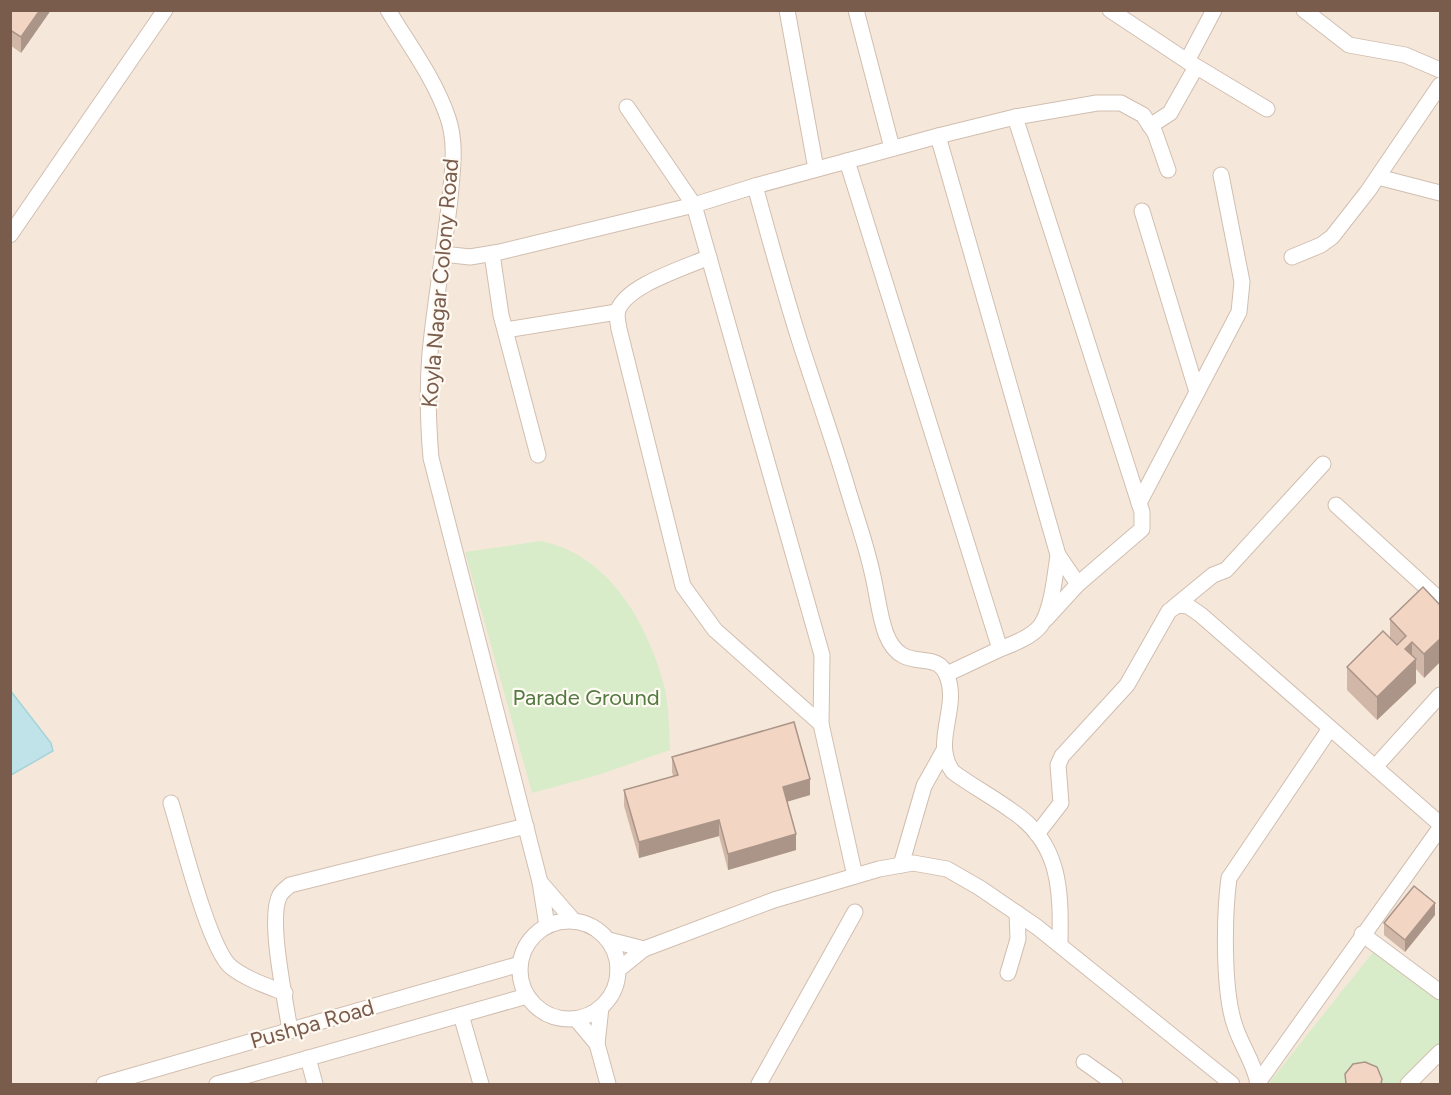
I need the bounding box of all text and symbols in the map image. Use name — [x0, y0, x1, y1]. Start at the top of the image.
street label: Koyla Nagar Colony Road — [416, 157, 464, 409]
park label: Parade Ground — [512, 684, 660, 711]
street label: Pushpa Road — [247, 993, 377, 1055]

